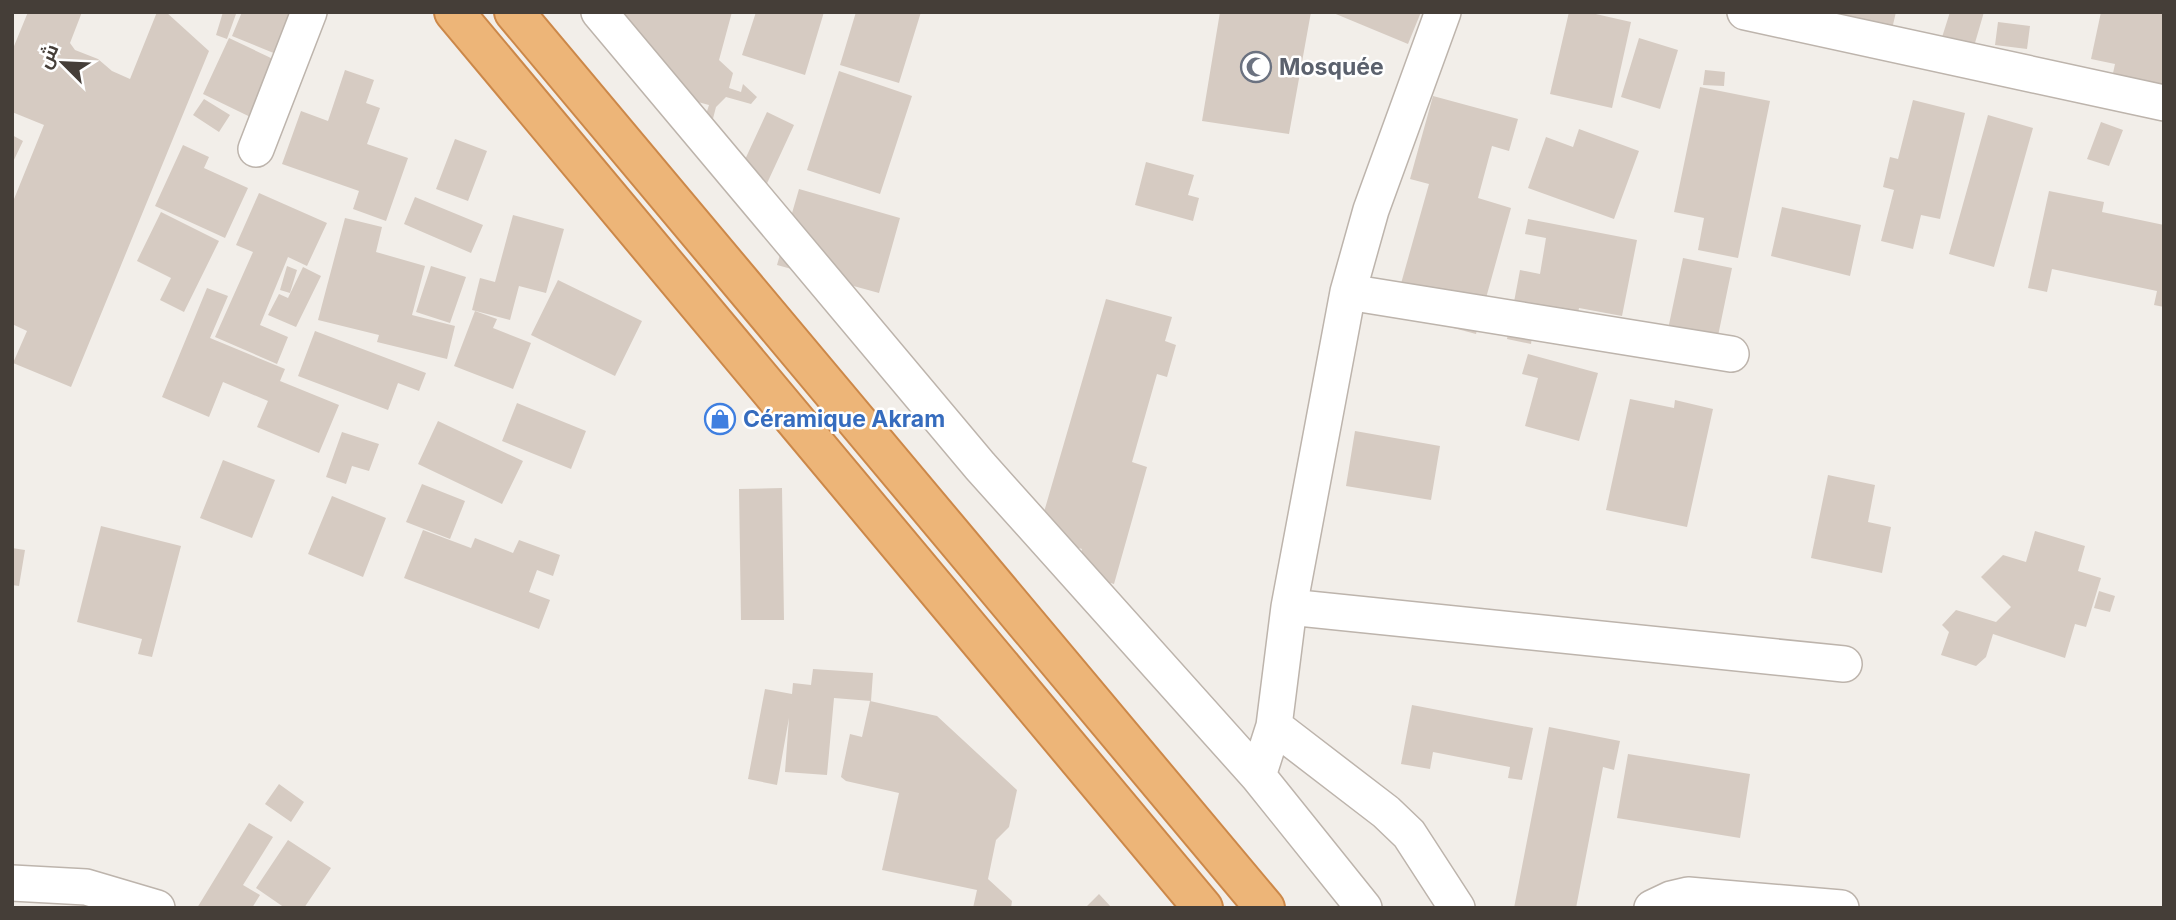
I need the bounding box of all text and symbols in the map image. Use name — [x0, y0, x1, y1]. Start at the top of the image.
north arrow — [28, 28, 98, 98]
text: ش — [32, 40, 63, 72]
mosque icon: Mosquée — [1239, 50, 1273, 84]
place label: Mosquée — [1279, 53, 1384, 81]
shop icon: Céramique Akram — [703, 402, 737, 436]
place label: Céramique Akram — [743, 405, 945, 433]

